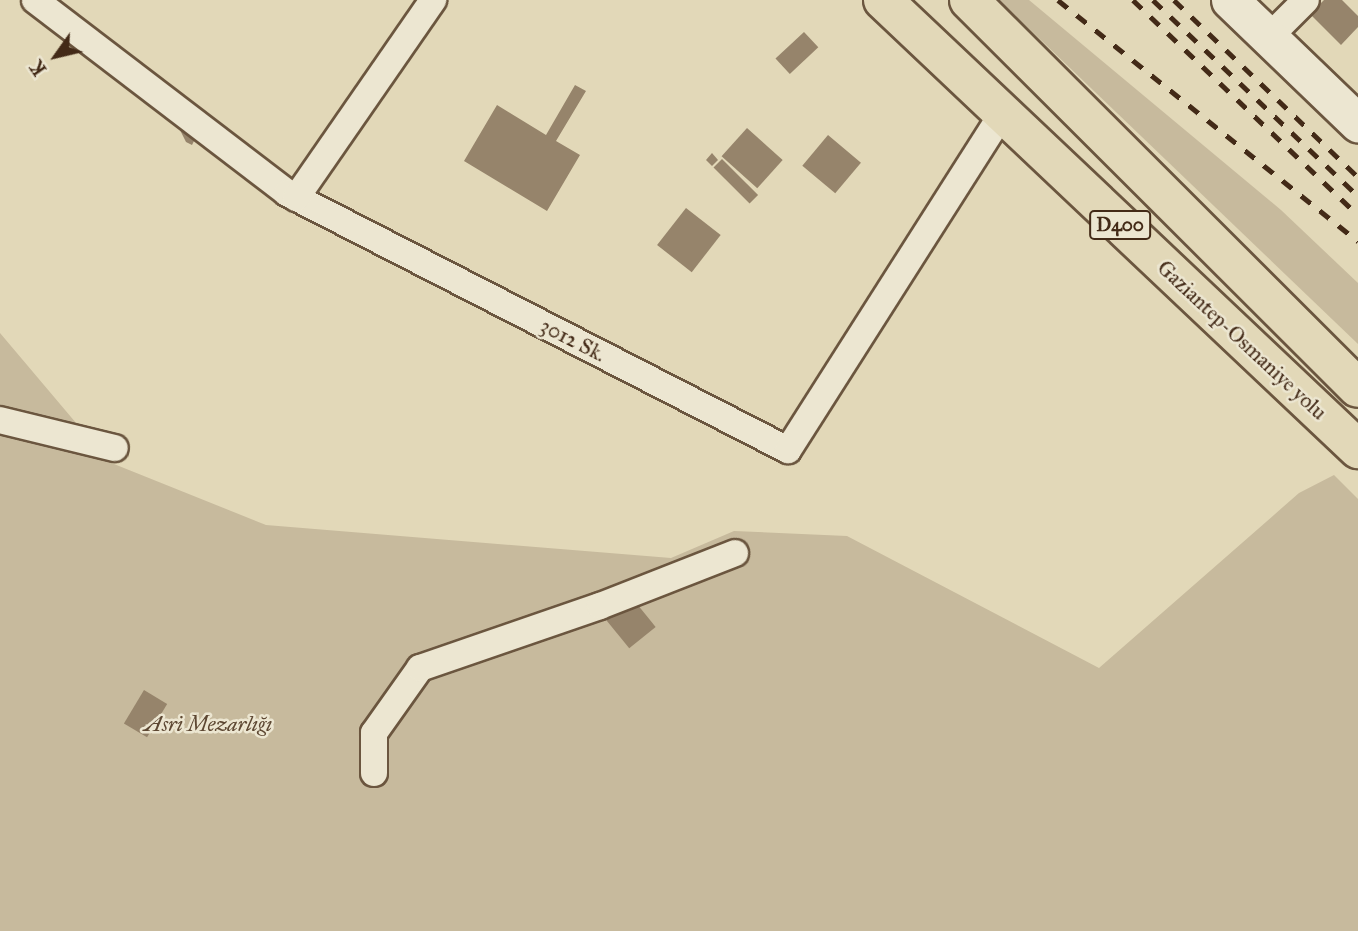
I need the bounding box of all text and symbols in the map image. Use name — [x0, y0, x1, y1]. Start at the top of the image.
north arrow — [21, 21, 91, 91]
text: K — [25, 56, 51, 80]
road number: D400 — [1088, 210, 1152, 241]
street label: Gaziantep-Osmaniye yolu — [1152, 255, 1332, 425]
street label: 3012 Sk. — [536, 313, 610, 367]
park label: Asri Mezarlığı — [144, 711, 272, 737]

